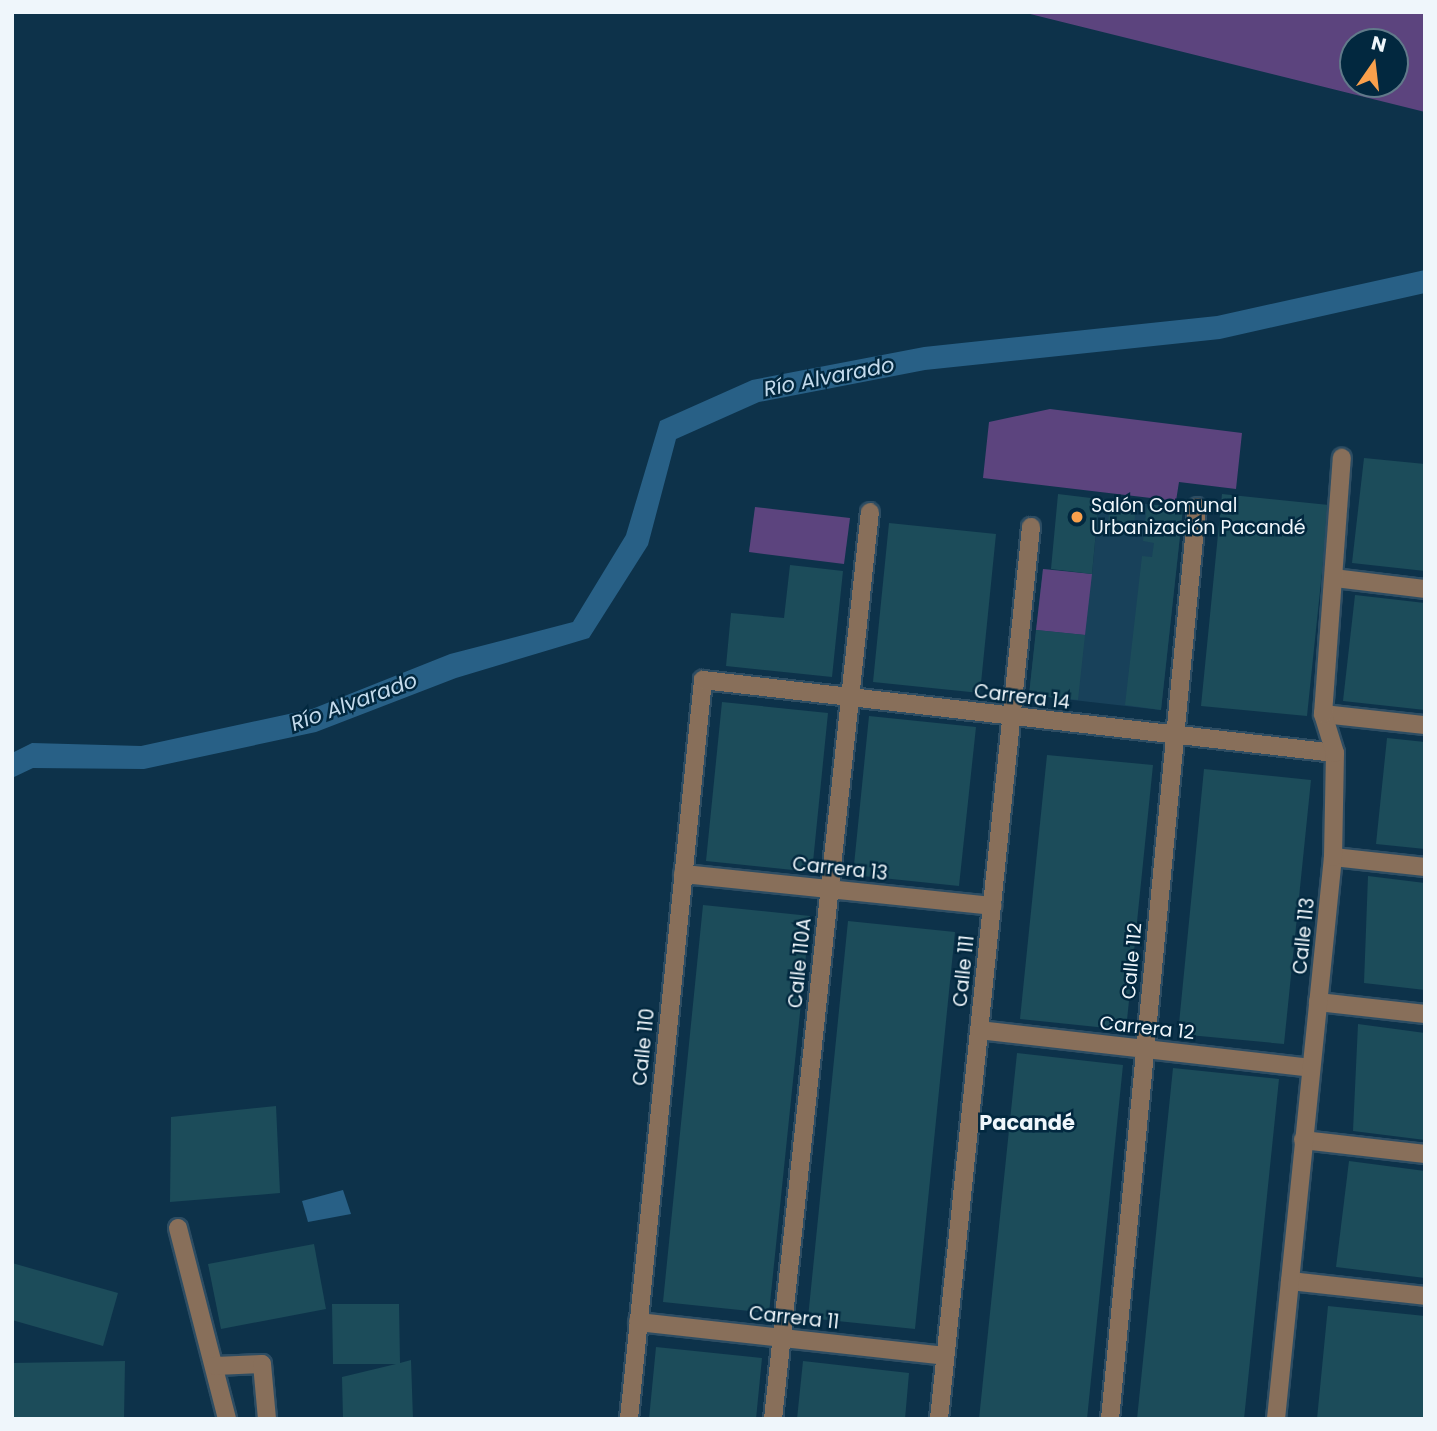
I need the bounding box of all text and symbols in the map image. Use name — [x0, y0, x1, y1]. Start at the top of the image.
north arrow — [1339, 28, 1409, 98]
text: N — [1369, 29, 1389, 59]
water label: Río Alvarado — [762, 352, 896, 402]
place label: Salón Comunal Urbanización Pacandé — [1091, 495, 1306, 539]
marker: Salón Comunal Urbanización Pacandé — [1069, 509, 1085, 525]
water label: Río Alvarado — [287, 667, 421, 737]
street label: Carrera 14 — [973, 680, 1071, 714]
street label: Carrera 13 — [791, 853, 889, 885]
street label: Calle 113 — [1289, 896, 1319, 976]
street label: Calle 110A — [784, 917, 816, 1009]
street label: Calle 112 — [1117, 922, 1147, 1000]
street label: Calle 111 — [949, 934, 979, 1008]
street label: Calle 110 — [629, 1007, 659, 1087]
street label: Carrera 12 — [1098, 1012, 1196, 1044]
district label: Pacandé — [979, 1110, 1075, 1136]
street label: Carrera 11 — [748, 1302, 840, 1334]

